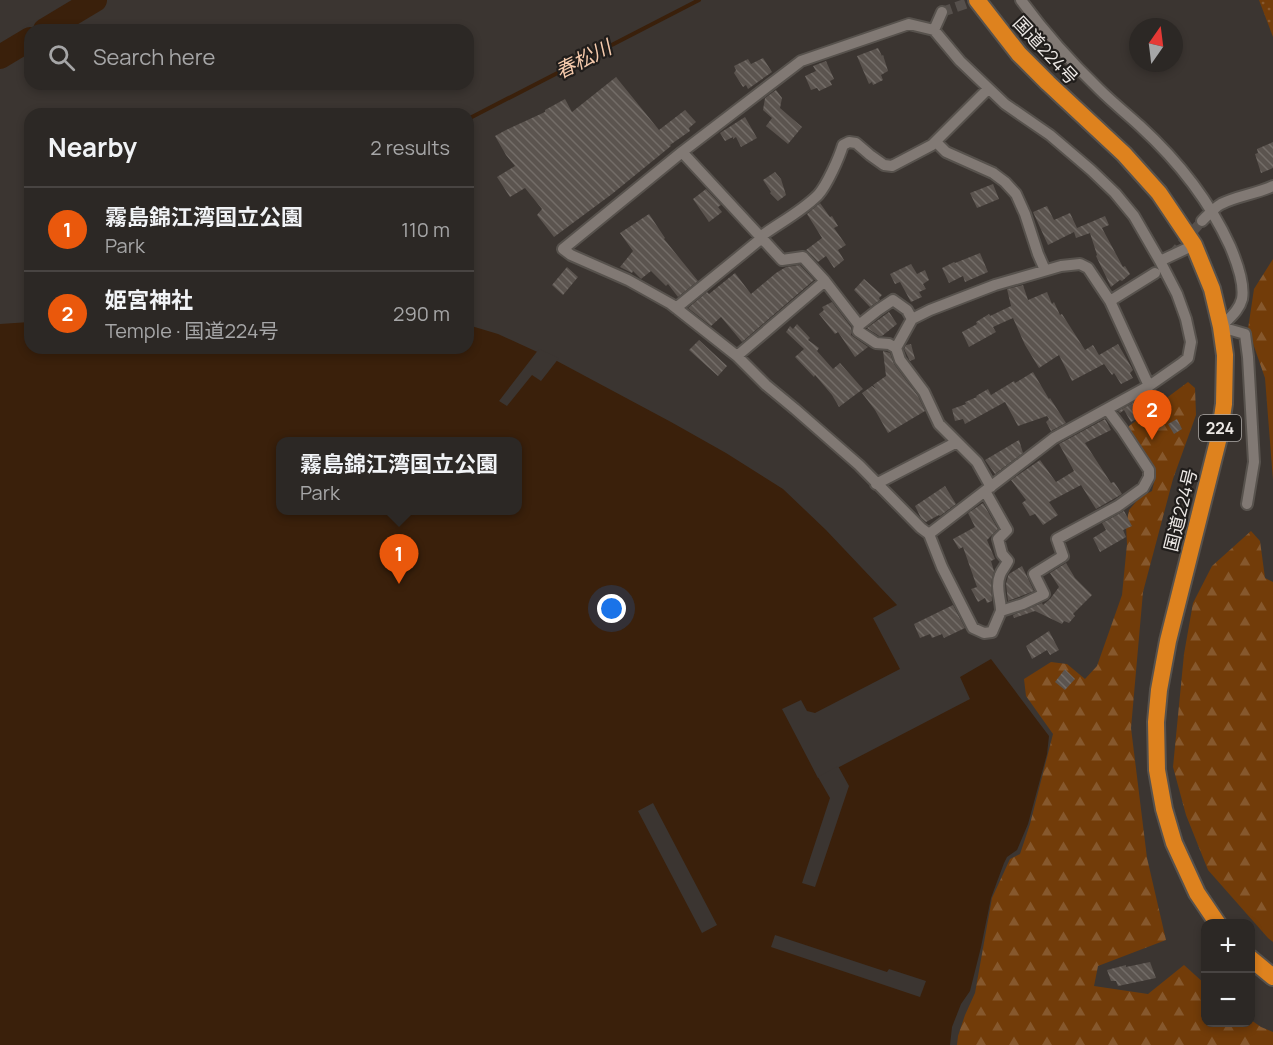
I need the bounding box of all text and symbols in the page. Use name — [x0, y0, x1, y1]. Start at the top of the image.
street label: 国道224号 — [1008, 11, 1084, 89]
north arrow — [1129, 18, 1183, 72]
search box — [24, 24, 474, 90]
water label: 春松川 — [550, 32, 618, 85]
icon: search — [45, 41, 78, 74]
text: Search here — [93, 42, 215, 72]
text: Nearby — [48, 129, 137, 165]
text: 2 results — [370, 134, 450, 161]
text: 霧島錦江湾国立公園 — [105, 202, 303, 232]
text: 1 — [63, 216, 72, 243]
text: 110 m — [401, 216, 450, 243]
text: Park — [105, 232, 145, 259]
text: 姫宮神社 — [105, 285, 193, 315]
text: 2 — [62, 300, 73, 327]
text: 290 m — [393, 300, 450, 327]
text: Temple · 国道224号 — [105, 317, 279, 344]
pin: 2 — [1132, 390, 1172, 440]
road number: 224 — [1199, 415, 1241, 441]
popup — [276, 437, 522, 515]
text: 霧島錦江湾国立公園 — [300, 449, 498, 479]
street label: 国道224号 — [1158, 466, 1202, 554]
text: Park — [300, 479, 340, 506]
pin: 1 — [380, 534, 418, 584]
your location — [597, 594, 626, 623]
map controls — [1201, 919, 1255, 1027]
button: + — [1201, 919, 1255, 973]
button: − — [1201, 973, 1255, 1027]

